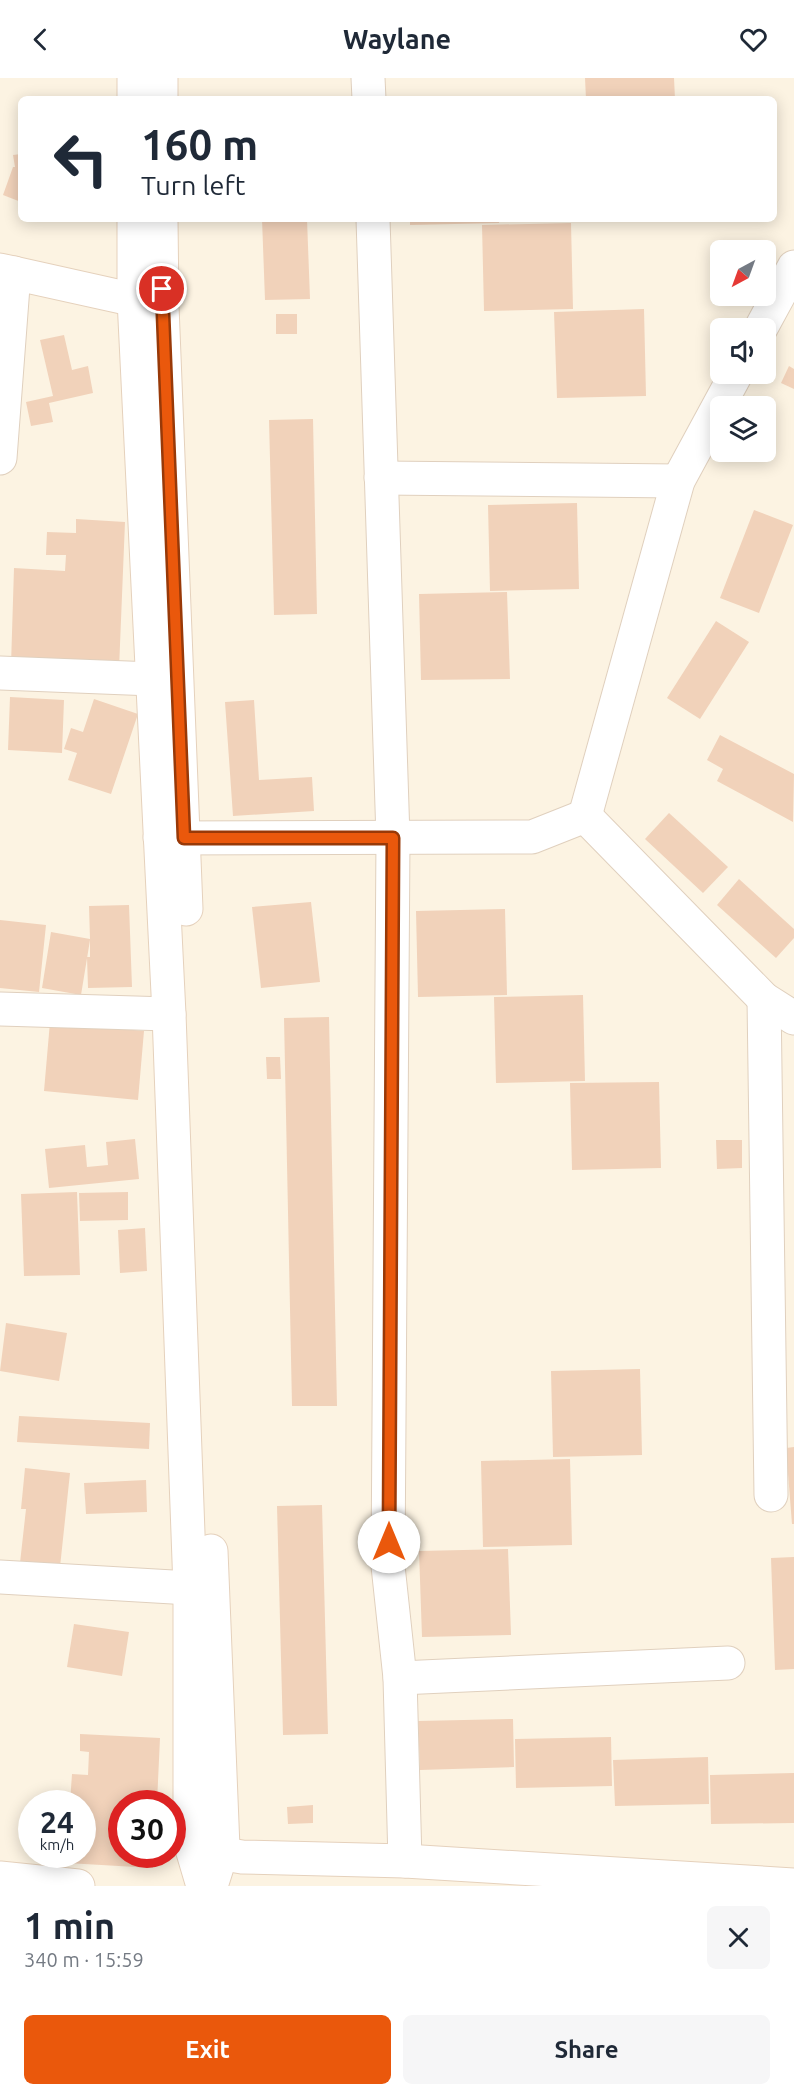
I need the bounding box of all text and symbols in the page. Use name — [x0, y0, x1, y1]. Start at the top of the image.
icon: back — [24, 23, 57, 56]
icon: heart — [737, 23, 770, 56]
text: Waylane — [343, 24, 451, 54]
icon: left — [42, 120, 120, 198]
text: 160 m — [141, 121, 258, 168]
text: Turn left — [141, 170, 245, 200]
north arrow — [710, 240, 776, 306]
map controls — [710, 240, 776, 462]
pin — [136, 263, 187, 314]
icon: arrive — [145, 272, 178, 305]
button: sound — [710, 318, 776, 384]
button: layers — [710, 396, 776, 462]
position arrow — [357, 1510, 421, 1574]
speed limit sign: 30 — [108, 1790, 186, 1868]
text: 24 — [40, 1805, 74, 1839]
text: km/h — [40, 1836, 74, 1853]
text: 1 min — [24, 1905, 115, 1946]
button: close — [707, 1906, 770, 1969]
text: 340 m · 15:59 — [24, 1948, 144, 1971]
button: Exit — [24, 2015, 391, 2084]
button: Share — [403, 2015, 770, 2084]

